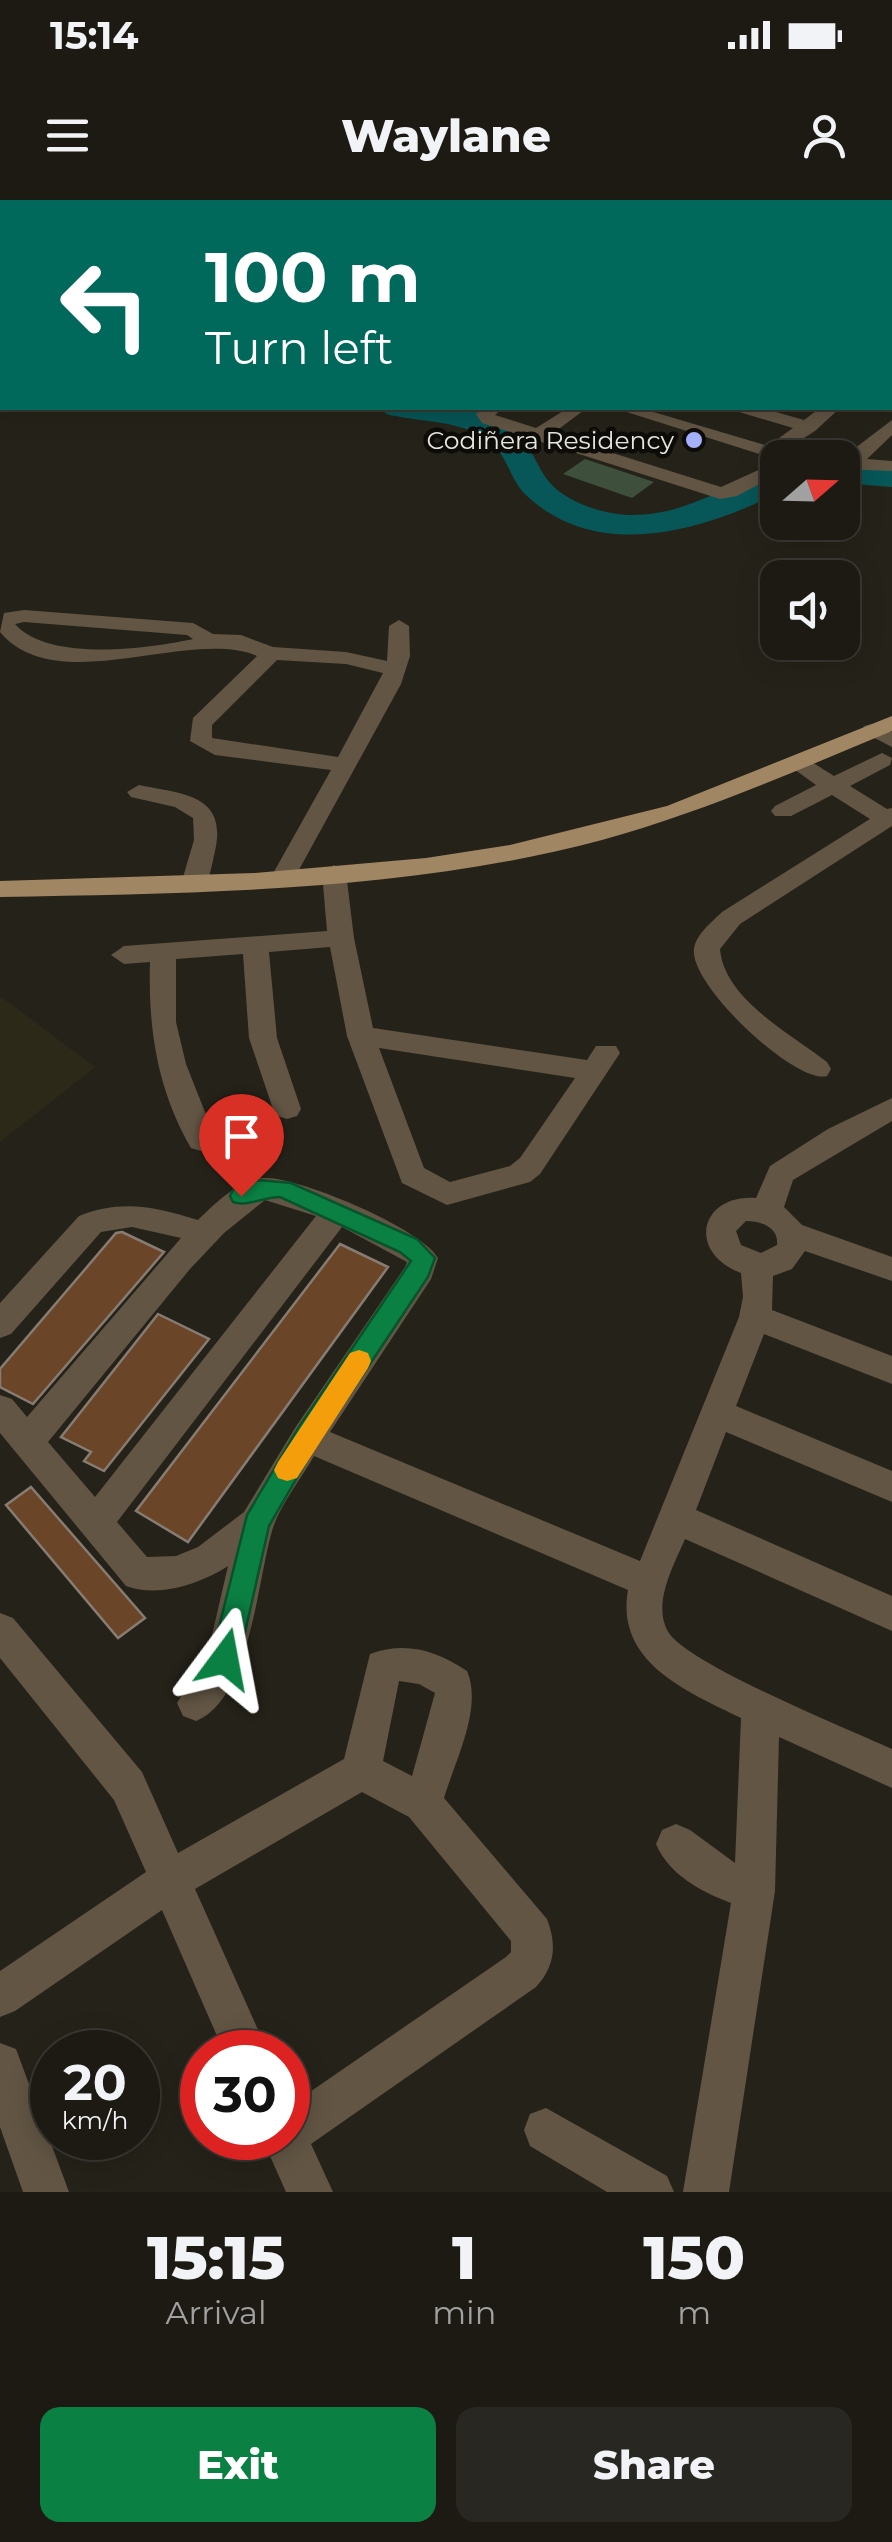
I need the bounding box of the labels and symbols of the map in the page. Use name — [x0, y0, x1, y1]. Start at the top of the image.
place label: Codiñera Residency — [427, 425, 674, 455]
marker: Codiñera Residency — [683, 429, 705, 451]
north arrow — [760, 440, 860, 540]
pin — [199, 1094, 284, 1197]
position arrow — [173, 1607, 277, 1711]
speed limit sign: 30 — [180, 2030, 310, 2160]

